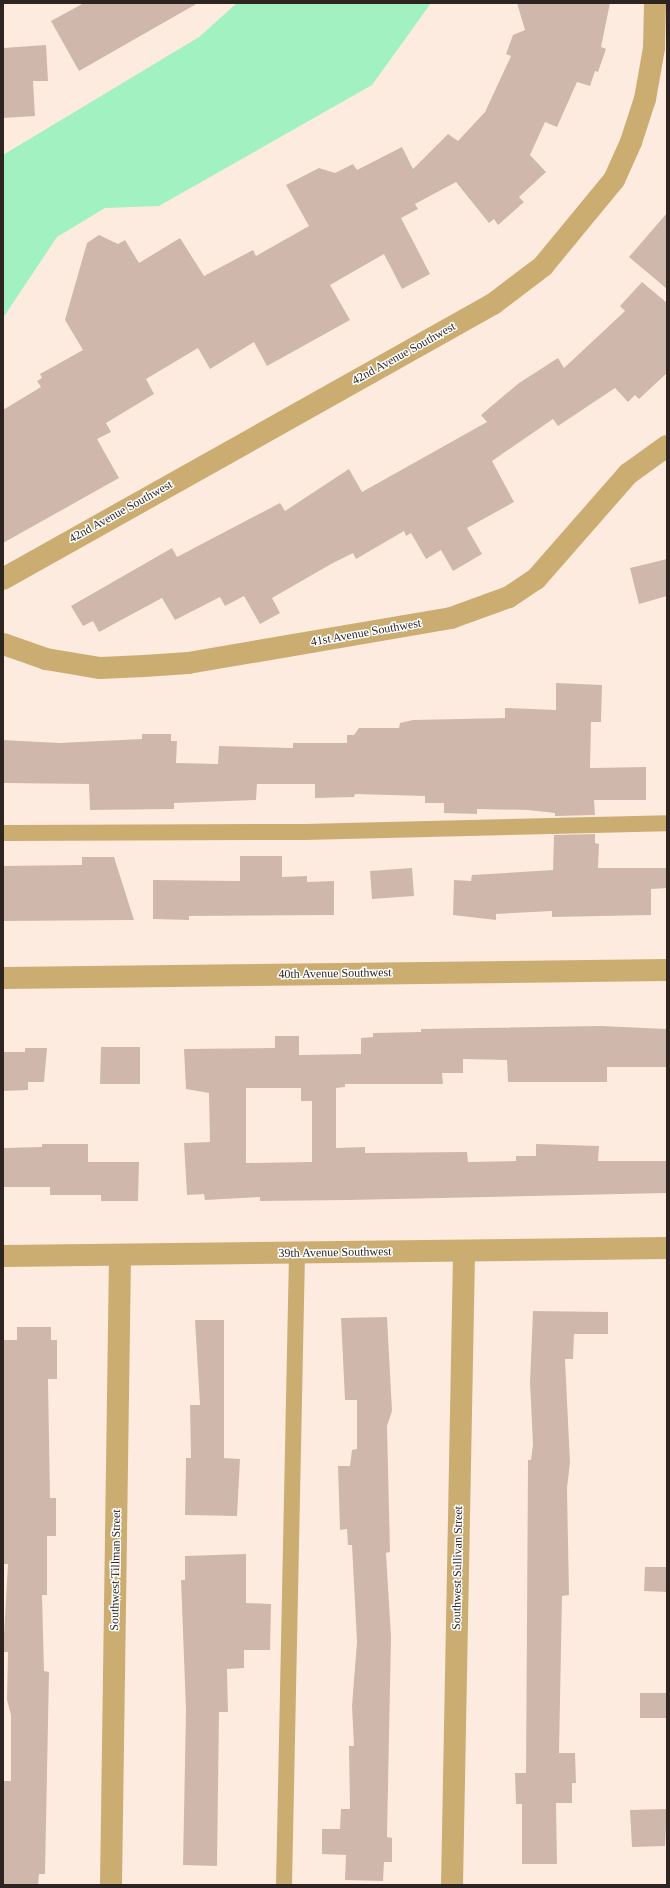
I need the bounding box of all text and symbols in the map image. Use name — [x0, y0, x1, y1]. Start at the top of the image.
street label: 42nd Avenue Southwest — [350, 319, 458, 389]
street label: 42nd Avenue Southwest — [67, 477, 175, 547]
street label: 41st Avenue Southwest — [309, 616, 423, 650]
street label: 40th Avenue Southwest — [278, 966, 392, 982]
street label: 39th Avenue Southwest — [278, 1245, 392, 1261]
street label: Southwest Sullivan Street — [450, 1506, 466, 1630]
street label: Southwest Tillman Street — [108, 1509, 124, 1631]

